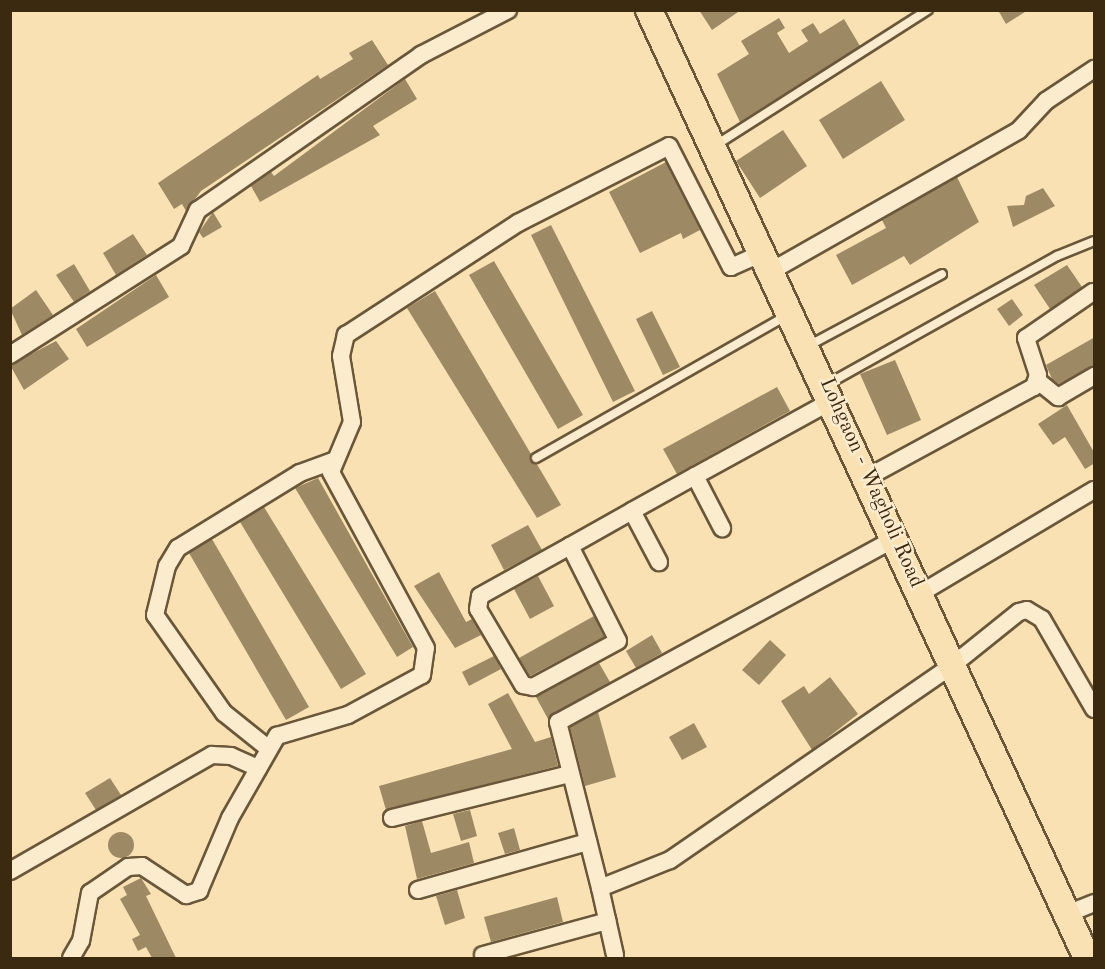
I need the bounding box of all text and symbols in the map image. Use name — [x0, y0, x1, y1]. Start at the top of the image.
street label: Lohgaon - Wagholi Road — [813, 374, 929, 592]

